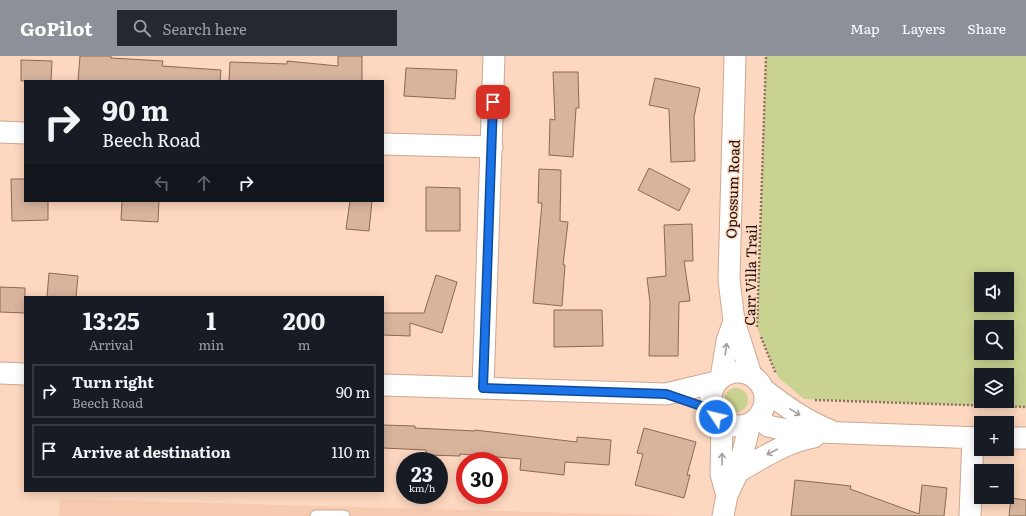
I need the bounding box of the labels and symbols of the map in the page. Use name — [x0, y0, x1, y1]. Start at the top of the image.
pin — [476, 85, 510, 119]
street label: Opossum Road — [720, 139, 744, 239]
street label: Carr Villa Trail — [739, 224, 761, 326]
one-way arrow — [722, 343, 730, 356]
position arrow — [695, 396, 737, 438]
one-way arrow — [789, 408, 800, 416]
one-way arrow — [766, 449, 778, 456]
speed limit sign: 30 — [456, 452, 508, 504]
one-way arrow — [718, 453, 725, 466]

